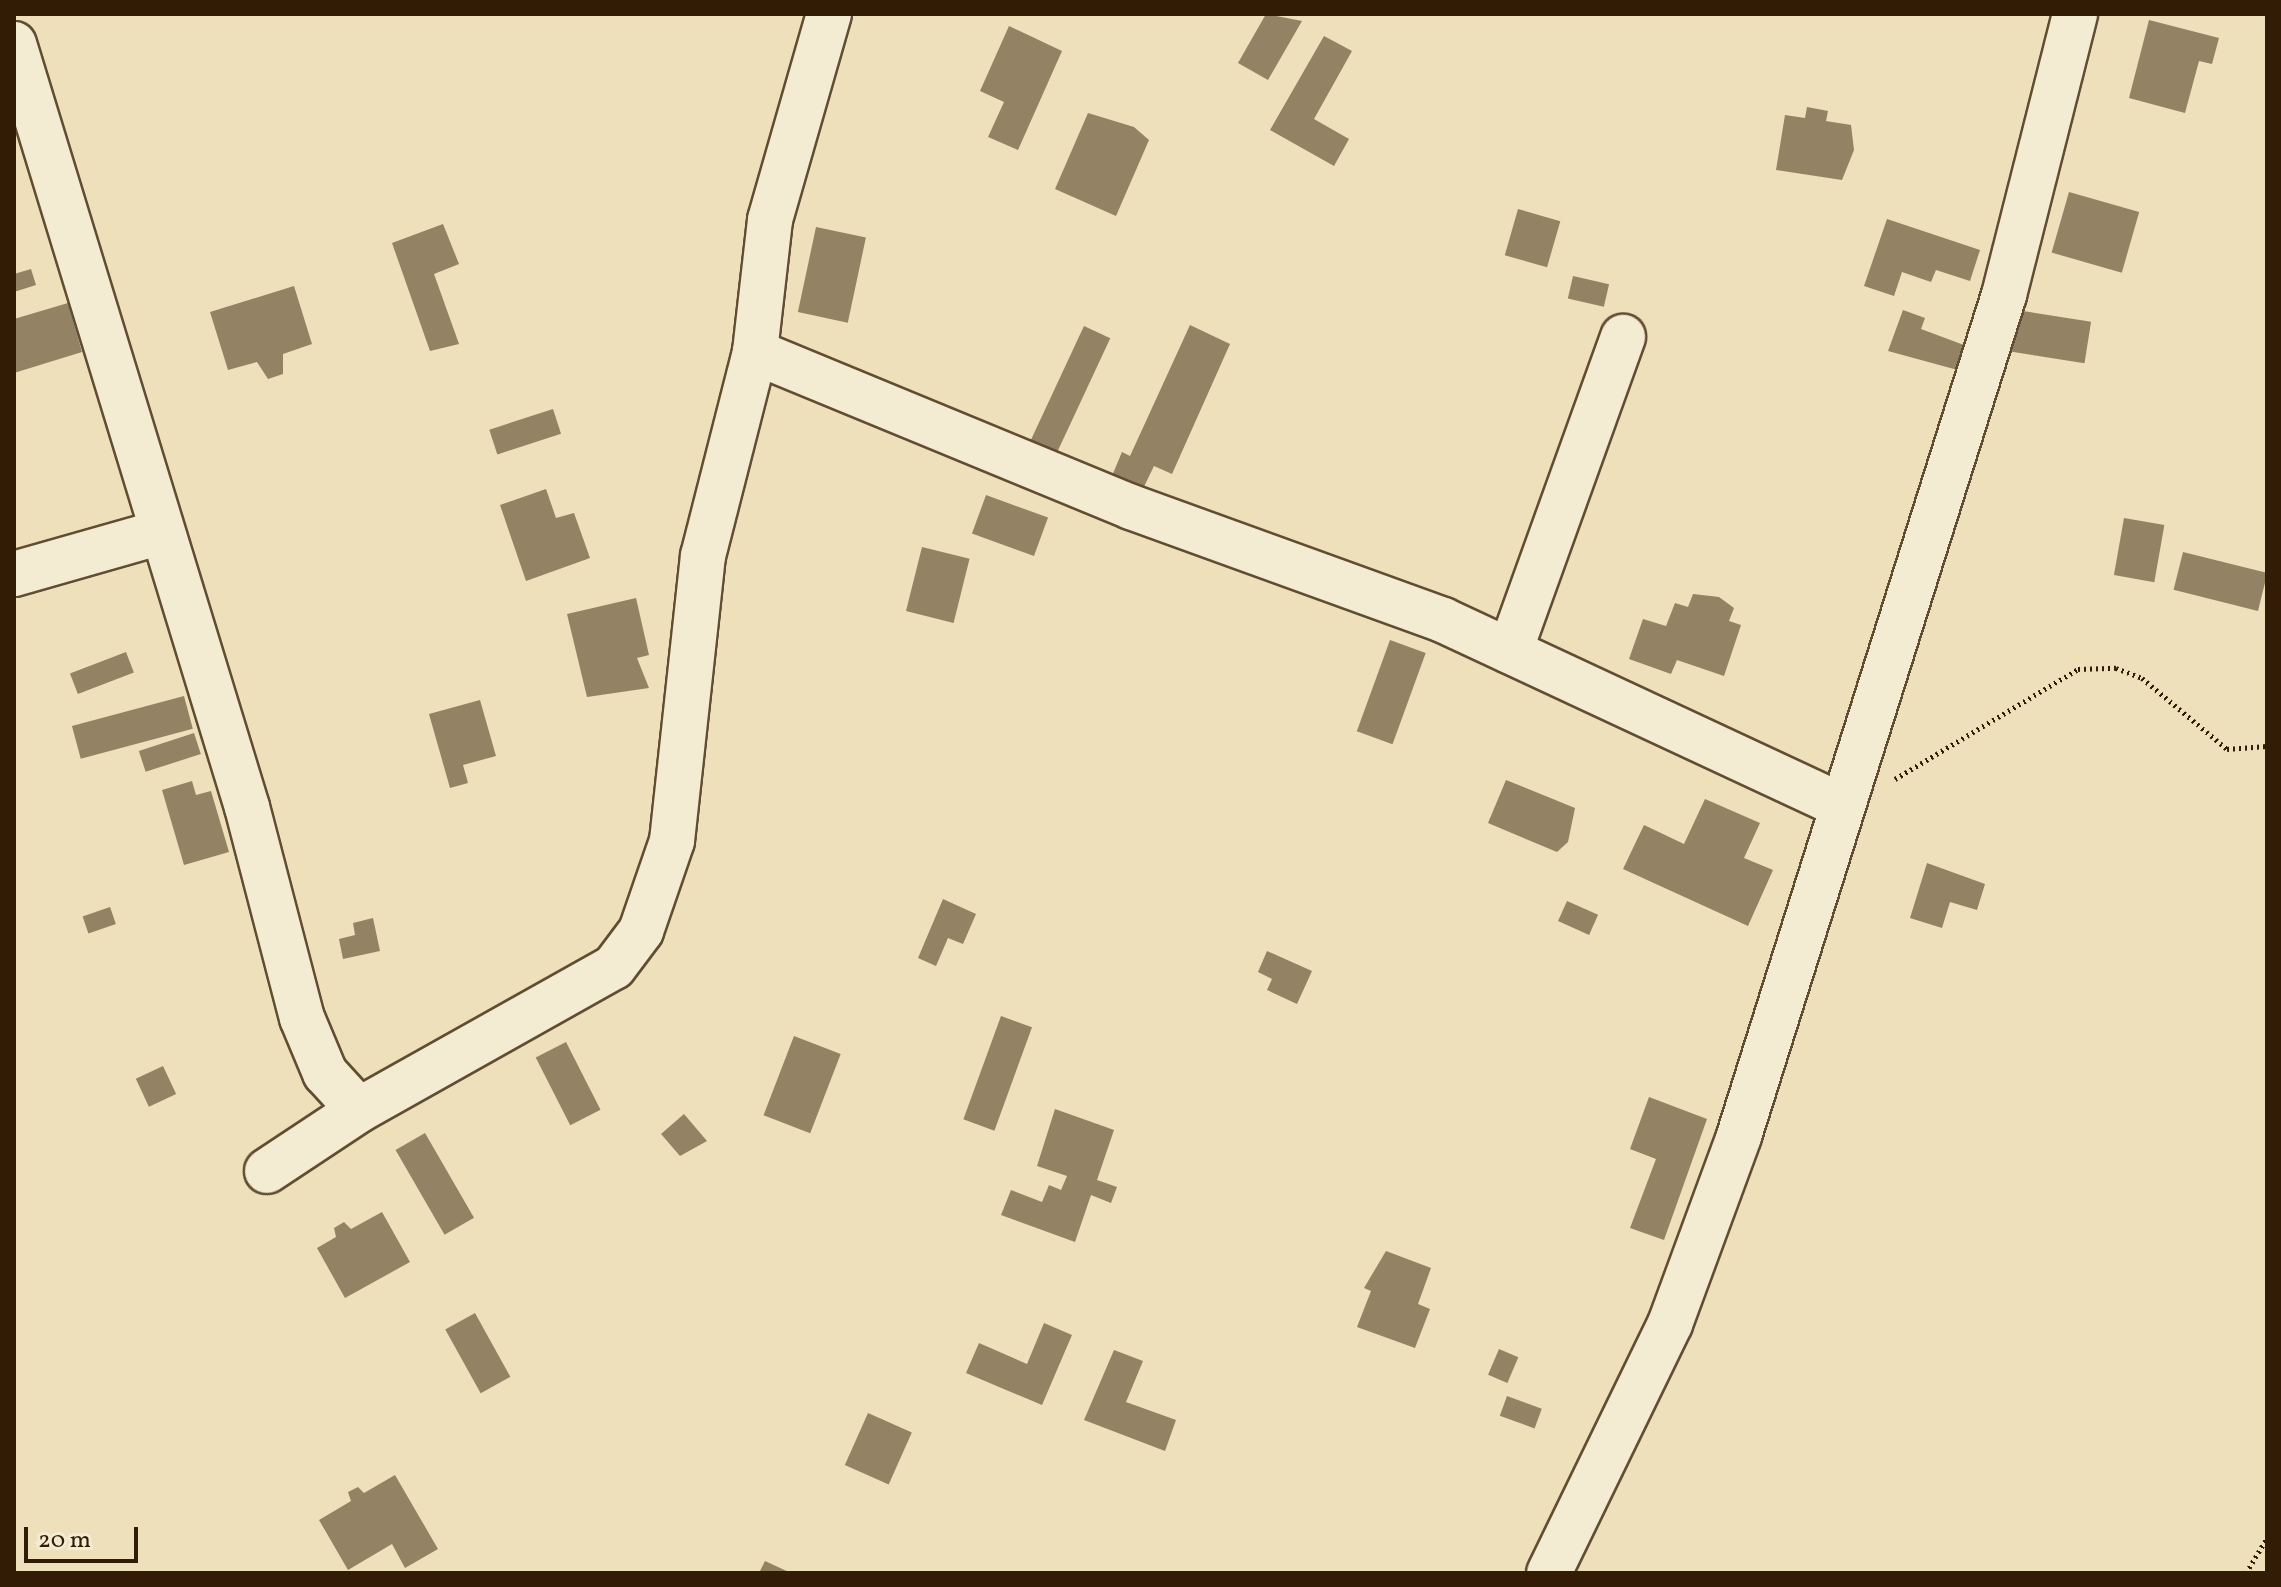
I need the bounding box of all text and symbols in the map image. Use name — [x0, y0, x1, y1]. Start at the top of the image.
scale bar — [28, 1511, 142, 1561]
text: 20 m — [38, 1524, 91, 1558]

